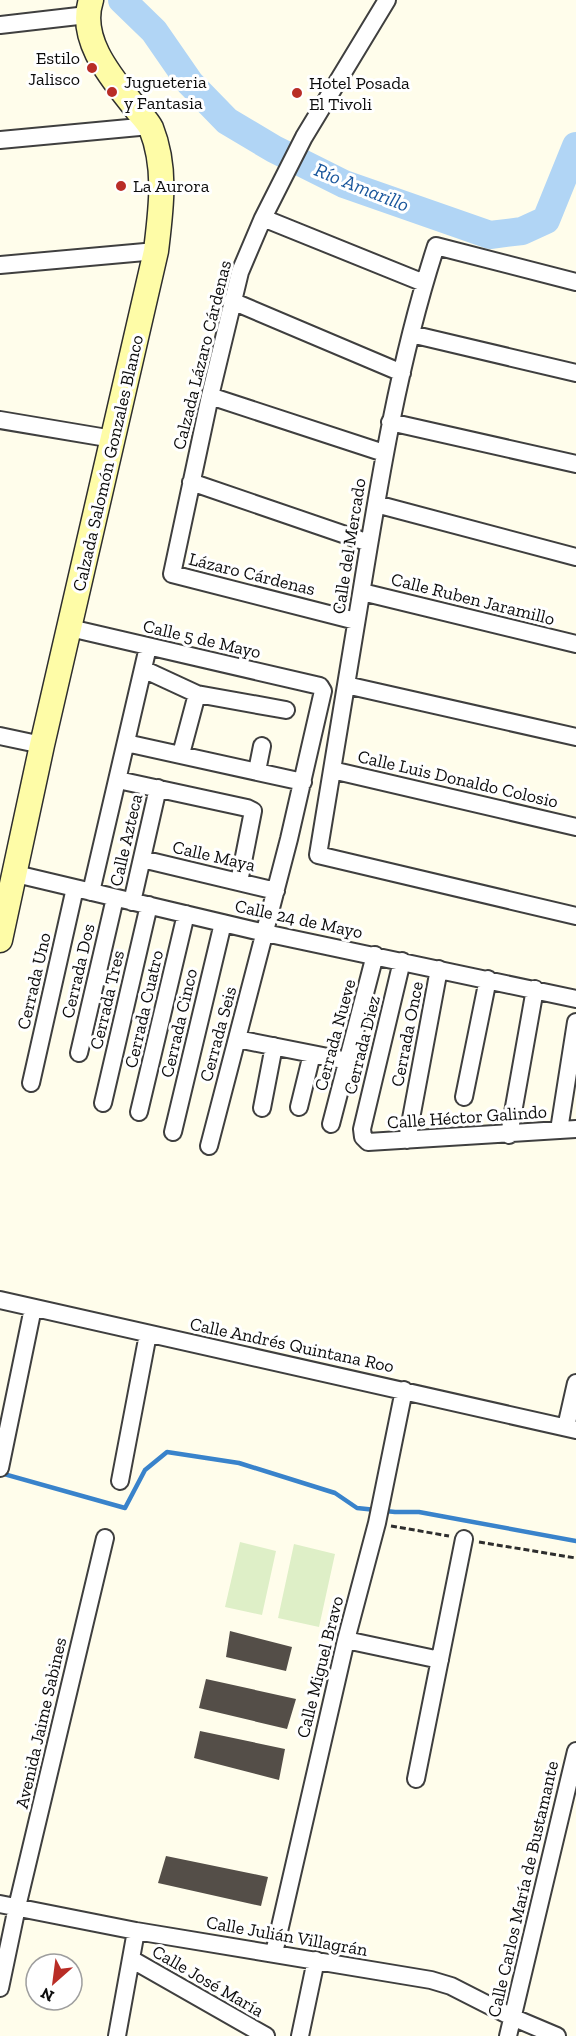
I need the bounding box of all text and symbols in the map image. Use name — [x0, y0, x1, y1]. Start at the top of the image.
place label: Estilo Jalisco — [28, 47, 80, 90]
marker: Estilo Jalisco — [85, 61, 99, 75]
place label: Jugueteria y Fantasia — [124, 71, 207, 114]
place label: Hotel Posada El Tivoli — [309, 72, 410, 115]
marker: Jugueteria y Fantasia — [105, 85, 119, 99]
marker: Hotel Posada El Tivoli — [290, 86, 304, 100]
water label: Río Amarillo — [311, 157, 413, 217]
place label: La Aurora — [133, 175, 210, 197]
marker: La Aurora — [114, 179, 128, 193]
street label: Calzada Lázaro Cárdenas — [168, 258, 236, 452]
street label: Calzada Salomón Gonzales Blanco — [68, 333, 148, 593]
street label: Calle del Mercado — [327, 476, 371, 616]
street label: Lázaro Cárdenas — [186, 548, 318, 600]
street label: Calle Ruben Jaramillo — [389, 568, 557, 630]
street label: Calle 5 de Mayo — [141, 615, 263, 663]
street label: Calle Luis Donaldo Colosio — [356, 745, 560, 813]
street label: Calle Azteca — [105, 791, 147, 888]
street label: Calle Maya — [170, 836, 258, 876]
street label: Calle 24 de Mayo — [233, 895, 365, 943]
street label: Cerrada Dos — [56, 921, 100, 1020]
street label: Cerrada Uno — [12, 930, 56, 1032]
street label: Cerrada Tres — [85, 948, 129, 1052]
street label: Cerrada Cuatro — [120, 948, 168, 1070]
street label: Cerrada Cinco — [156, 966, 202, 1080]
street label: Cerrada Nueve — [309, 977, 361, 1093]
street label: Cerrada Once — [386, 979, 428, 1089]
street label: Cerrada Seis — [195, 984, 241, 1084]
street label: Cerrada Diez — [339, 993, 385, 1097]
street label: Calle Héctor Galindo — [386, 1100, 548, 1134]
street label: Calle Andrés Quintana Roo — [188, 1313, 396, 1377]
street label: Calle Miguel Bravo — [292, 1594, 348, 1740]
street label: Avenida Jaime Sabines — [11, 1635, 71, 1811]
street label: Calle Carlos María de Bustamante — [483, 1759, 563, 2019]
street label: Calle Julián Villagrán — [205, 1911, 370, 1961]
street label: Calle José María — [148, 1940, 268, 2022]
north arrow — [24, 1952, 84, 2012]
text: N — [37, 1984, 57, 2006]

